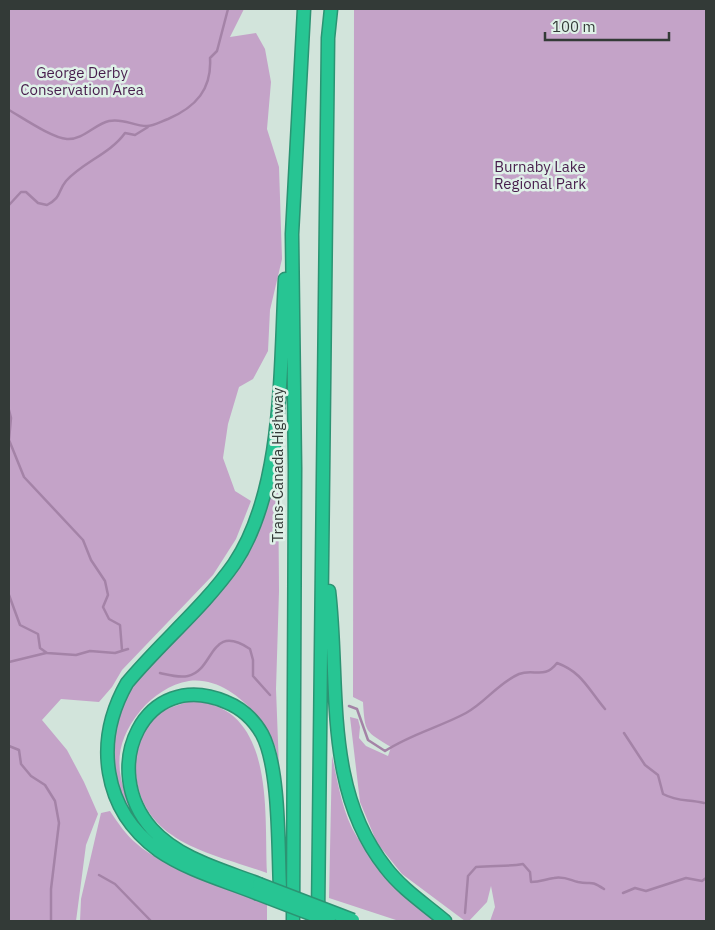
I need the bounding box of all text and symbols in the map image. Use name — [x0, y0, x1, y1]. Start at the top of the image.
scale bar — [545, 10, 669, 42]
text: 100 m — [552, 17, 596, 36]
park label: George Derby Conservation Area — [20, 63, 144, 99]
park label: Burnaby Lake Regional Park — [494, 157, 586, 193]
street label: Trans-Canada Highway — [268, 387, 287, 542]

